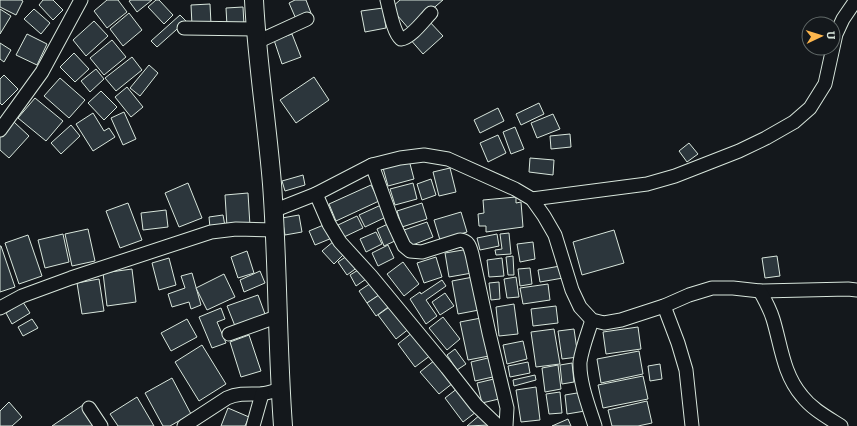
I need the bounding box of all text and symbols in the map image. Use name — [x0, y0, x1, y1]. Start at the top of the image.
north arrow — [801, 16, 841, 56]
text: U — [824, 31, 837, 40]

